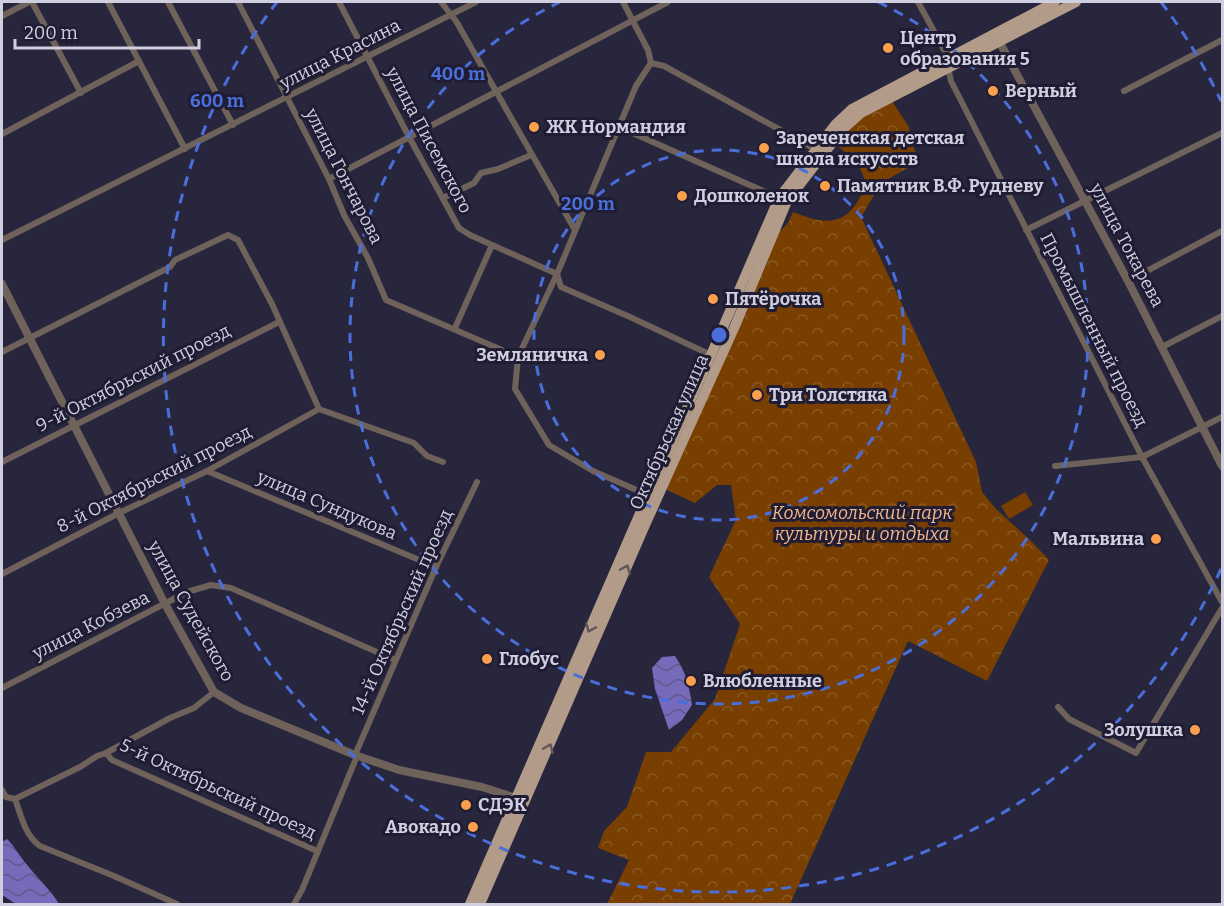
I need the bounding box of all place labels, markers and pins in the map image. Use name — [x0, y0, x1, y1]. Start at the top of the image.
place label: Центр образования 5 — [900, 27, 1030, 70]
marker: Центр образования 5 — [881, 41, 895, 55]
place label: Верный — [1005, 80, 1077, 102]
marker: Верный — [986, 84, 1000, 98]
place label: ЖК Нормандия — [546, 116, 686, 138]
marker: ЖК Нормандия — [527, 120, 541, 134]
place label: Зареченская детская школа искусств — [776, 127, 964, 170]
marker: Зареченская детская школа искусств — [757, 141, 771, 155]
place label: Памятник В.Ф. Рудневу — [837, 175, 1045, 197]
marker: Памятник В.Ф. Рудневу — [818, 179, 832, 193]
place label: Дошколенок — [694, 185, 809, 207]
marker: Дошколенок — [675, 189, 689, 203]
place label: Пятёрочка — [725, 288, 821, 310]
marker: Пятёрочка — [706, 292, 720, 306]
centre of rings — [709, 325, 729, 345]
place label: Земляничка — [476, 344, 588, 366]
marker: Земляничка — [593, 348, 607, 362]
place label: Три Толстяка — [769, 384, 887, 406]
marker: Три Толстяка — [750, 388, 764, 402]
place label: Мальвина — [1053, 528, 1144, 550]
marker: Мальвина — [1149, 532, 1163, 546]
place label: Глобус — [499, 648, 559, 670]
marker: Глобус — [480, 652, 494, 666]
place label: Влюбленные — [703, 670, 822, 692]
marker: Влюбленные — [684, 674, 698, 688]
place label: Золушка — [1104, 719, 1183, 741]
marker: Золушка — [1188, 723, 1202, 737]
place label: СДЭК — [478, 794, 527, 816]
marker: СДЭК — [459, 798, 473, 812]
place label: Авокадо — [385, 816, 461, 838]
marker: Авокадо — [466, 820, 480, 834]

